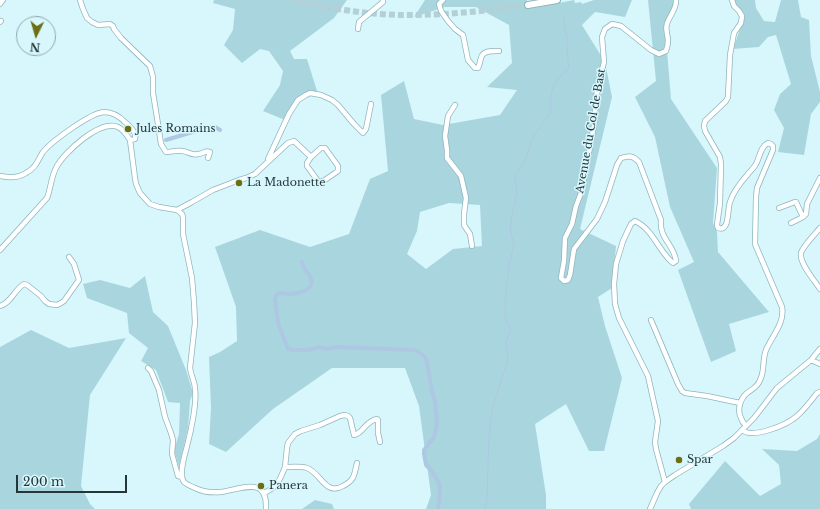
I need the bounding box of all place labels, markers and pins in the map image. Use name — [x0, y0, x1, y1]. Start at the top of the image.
place label: Jules Romains — [136, 122, 215, 136]
marker: Jules Romains — [123, 124, 133, 134]
place label: La Madonette — [247, 176, 325, 190]
marker: La Madonette — [234, 178, 244, 188]
place label: Spar — [687, 453, 713, 467]
marker: Spar — [674, 455, 684, 465]
place label: Panera — [269, 479, 308, 493]
marker: Panera — [256, 481, 266, 491]

